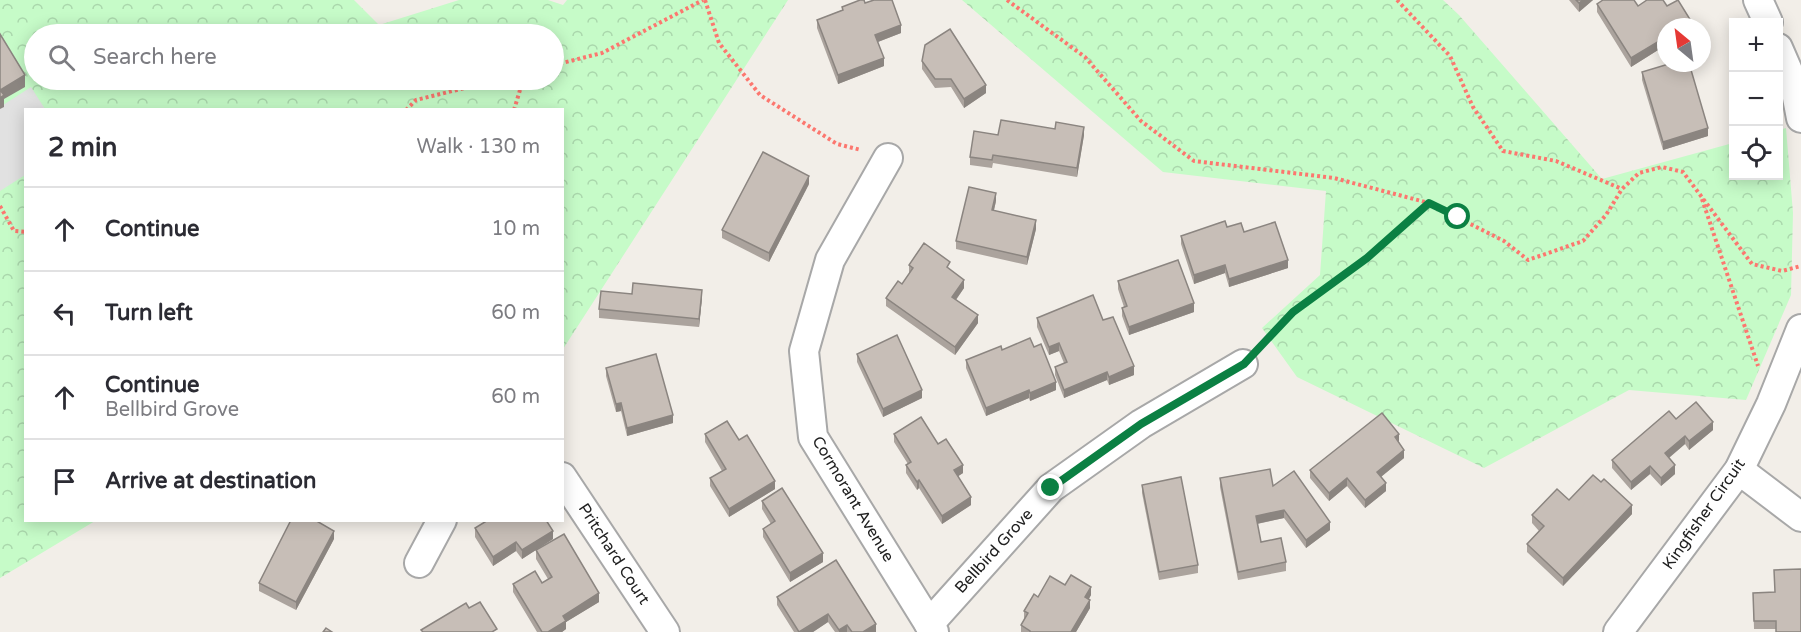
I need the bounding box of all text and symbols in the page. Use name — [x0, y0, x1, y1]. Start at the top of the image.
north arrow — [1657, 18, 1711, 72]
map controls — [1729, 18, 1783, 180]
button: + — [1729, 18, 1783, 72]
search box — [24, 24, 564, 90]
icon: search — [45, 41, 78, 74]
text: Search here — [93, 44, 217, 70]
button: − — [1729, 72, 1783, 126]
button: locate — [1729, 126, 1783, 180]
text: 2 min — [48, 132, 117, 163]
text: Walk · 130 m — [417, 135, 540, 159]
route start — [1444, 203, 1470, 229]
icon: ahead — [48, 213, 81, 246]
text: Continue — [105, 216, 200, 242]
text: 10 m — [491, 217, 540, 241]
icon: left — [48, 297, 81, 330]
text: Turn left — [105, 300, 193, 326]
text: 60 m — [491, 301, 540, 325]
text: Continue — [105, 372, 200, 398]
icon: ahead — [48, 381, 81, 414]
text: 60 m — [491, 385, 540, 409]
text: Bellbird Grove — [105, 398, 239, 422]
street label: Cormorant Avenue — [808, 432, 898, 566]
street label: Kingfisher Circuit — [1658, 455, 1750, 573]
icon: arrive — [48, 465, 81, 498]
text: Arrive at destination — [105, 468, 316, 494]
route end — [1037, 474, 1063, 500]
street label: Pritchard Court — [574, 500, 654, 608]
street label: Bellbird Grove — [951, 504, 1037, 598]

